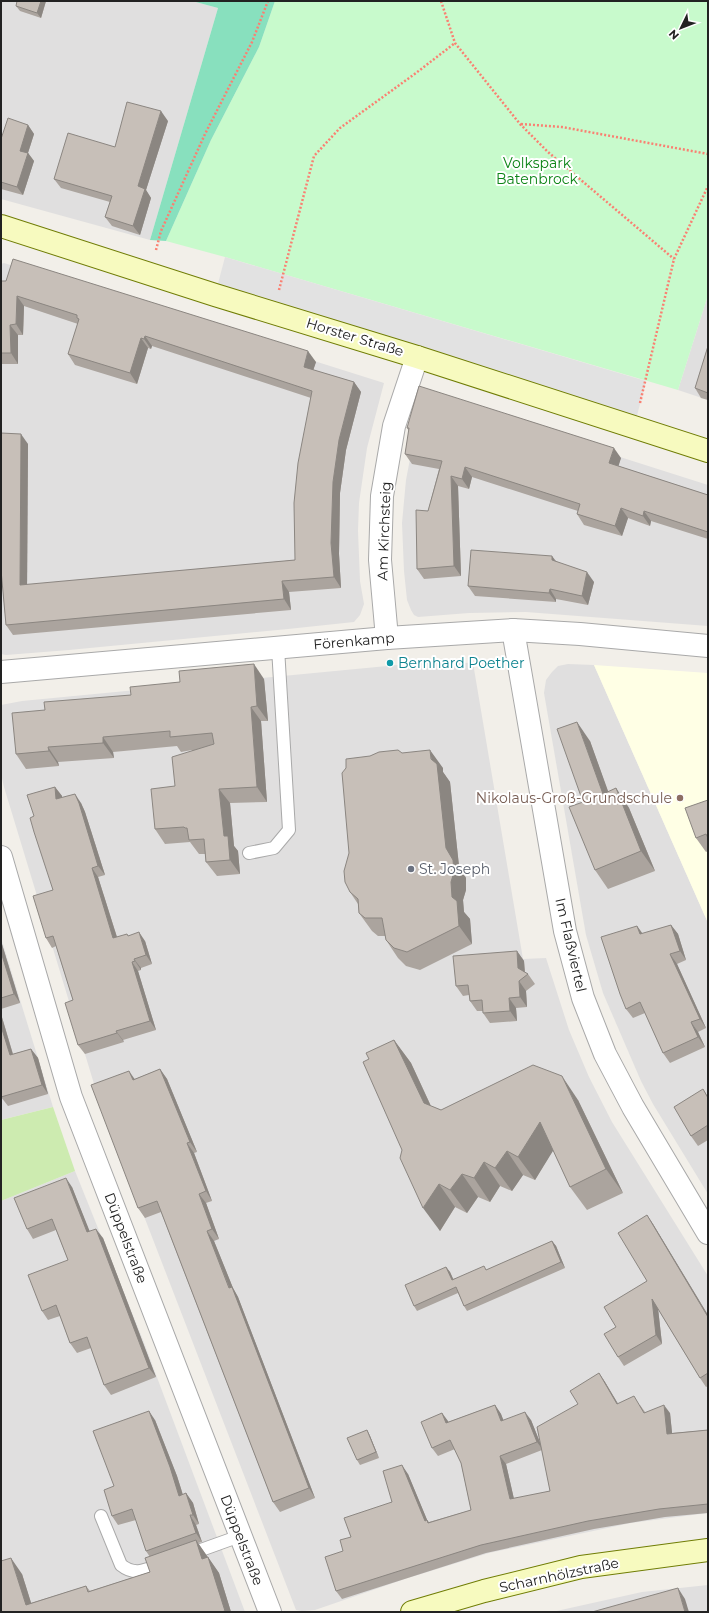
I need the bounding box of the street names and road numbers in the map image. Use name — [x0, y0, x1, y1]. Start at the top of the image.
street label: Horster Straße — [304, 314, 406, 360]
street label: Am Kirchsteig — [373, 481, 395, 581]
street label: Förenkamp — [313, 628, 395, 654]
street label: Im Flaßviertel — [551, 896, 591, 994]
street label: Düppelstraße — [100, 1190, 152, 1286]
street label: Düppelstraße — [216, 1492, 268, 1588]
street label: Scharnhölzstraße — [498, 1554, 620, 1596]

